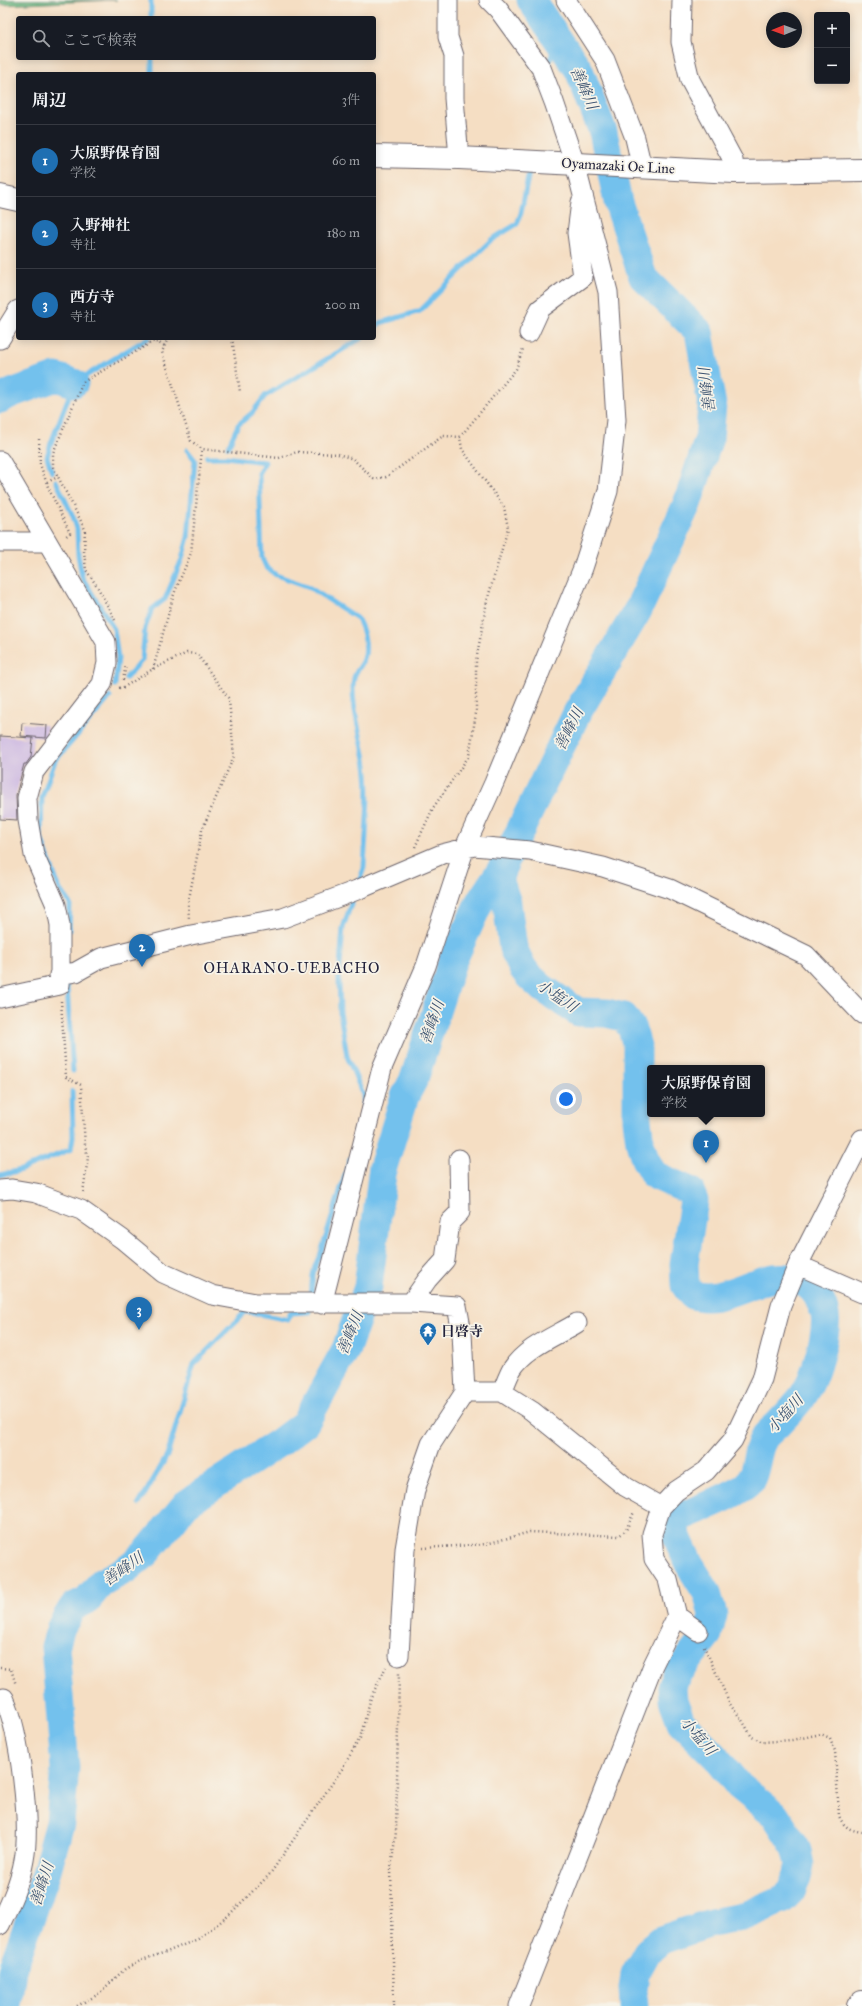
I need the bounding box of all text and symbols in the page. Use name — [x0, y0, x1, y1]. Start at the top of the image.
north arrow — [766, 12, 802, 48]
map controls — [814, 12, 850, 84]
button: + — [814, 12, 850, 48]
search box — [16, 16, 376, 60]
icon: search — [30, 27, 52, 49]
text: ここで検索 — [62, 31, 137, 49]
button: − — [814, 48, 850, 84]
water label: 善峰川 — [567, 64, 602, 114]
text: 周辺 — [32, 90, 66, 111]
text: 3件 — [342, 92, 360, 108]
text: 大原野保育園 — [70, 144, 160, 162]
text: 1 — [42, 153, 48, 169]
text: 60 m — [332, 153, 360, 169]
street label: Oyamazaki Oe Line — [561, 155, 675, 177]
text: 学校 — [70, 165, 96, 181]
text: 入野神社 — [70, 216, 130, 234]
text: 2 — [42, 225, 48, 241]
text: 180 m — [327, 225, 360, 241]
text: 寺社 — [70, 237, 96, 253]
text: 西方寺 — [70, 288, 115, 306]
text: 3 — [42, 297, 48, 313]
text: 200 m — [325, 297, 360, 313]
text: 寺社 — [70, 309, 96, 325]
water label: 善峰川 — [695, 365, 719, 413]
water label: 善峰川 — [551, 703, 588, 753]
pin: 2 — [129, 934, 155, 967]
district label: OHARANO-UEBACHO — [204, 959, 380, 977]
water label: 小塩川 — [533, 976, 582, 1017]
water label: 善峰川 — [416, 996, 448, 1046]
popup — [647, 1065, 765, 1117]
text: 大原野保育園 — [661, 1074, 751, 1092]
your location — [556, 1089, 576, 1109]
text: 学校 — [661, 1095, 687, 1111]
pin: 1 — [693, 1130, 719, 1163]
pin: 3 — [126, 1297, 152, 1330]
water label: 善峰川 — [333, 1307, 368, 1357]
temple icon: 日啓寺 — [418, 1321, 438, 1346]
place label: 日啓寺 — [441, 1323, 483, 1340]
water label: 小塩川 — [763, 1390, 808, 1437]
water label: 善峰川 — [99, 1548, 148, 1589]
water label: 小塩川 — [676, 1713, 721, 1760]
water label: 善峰川 — [26, 1858, 58, 1908]

